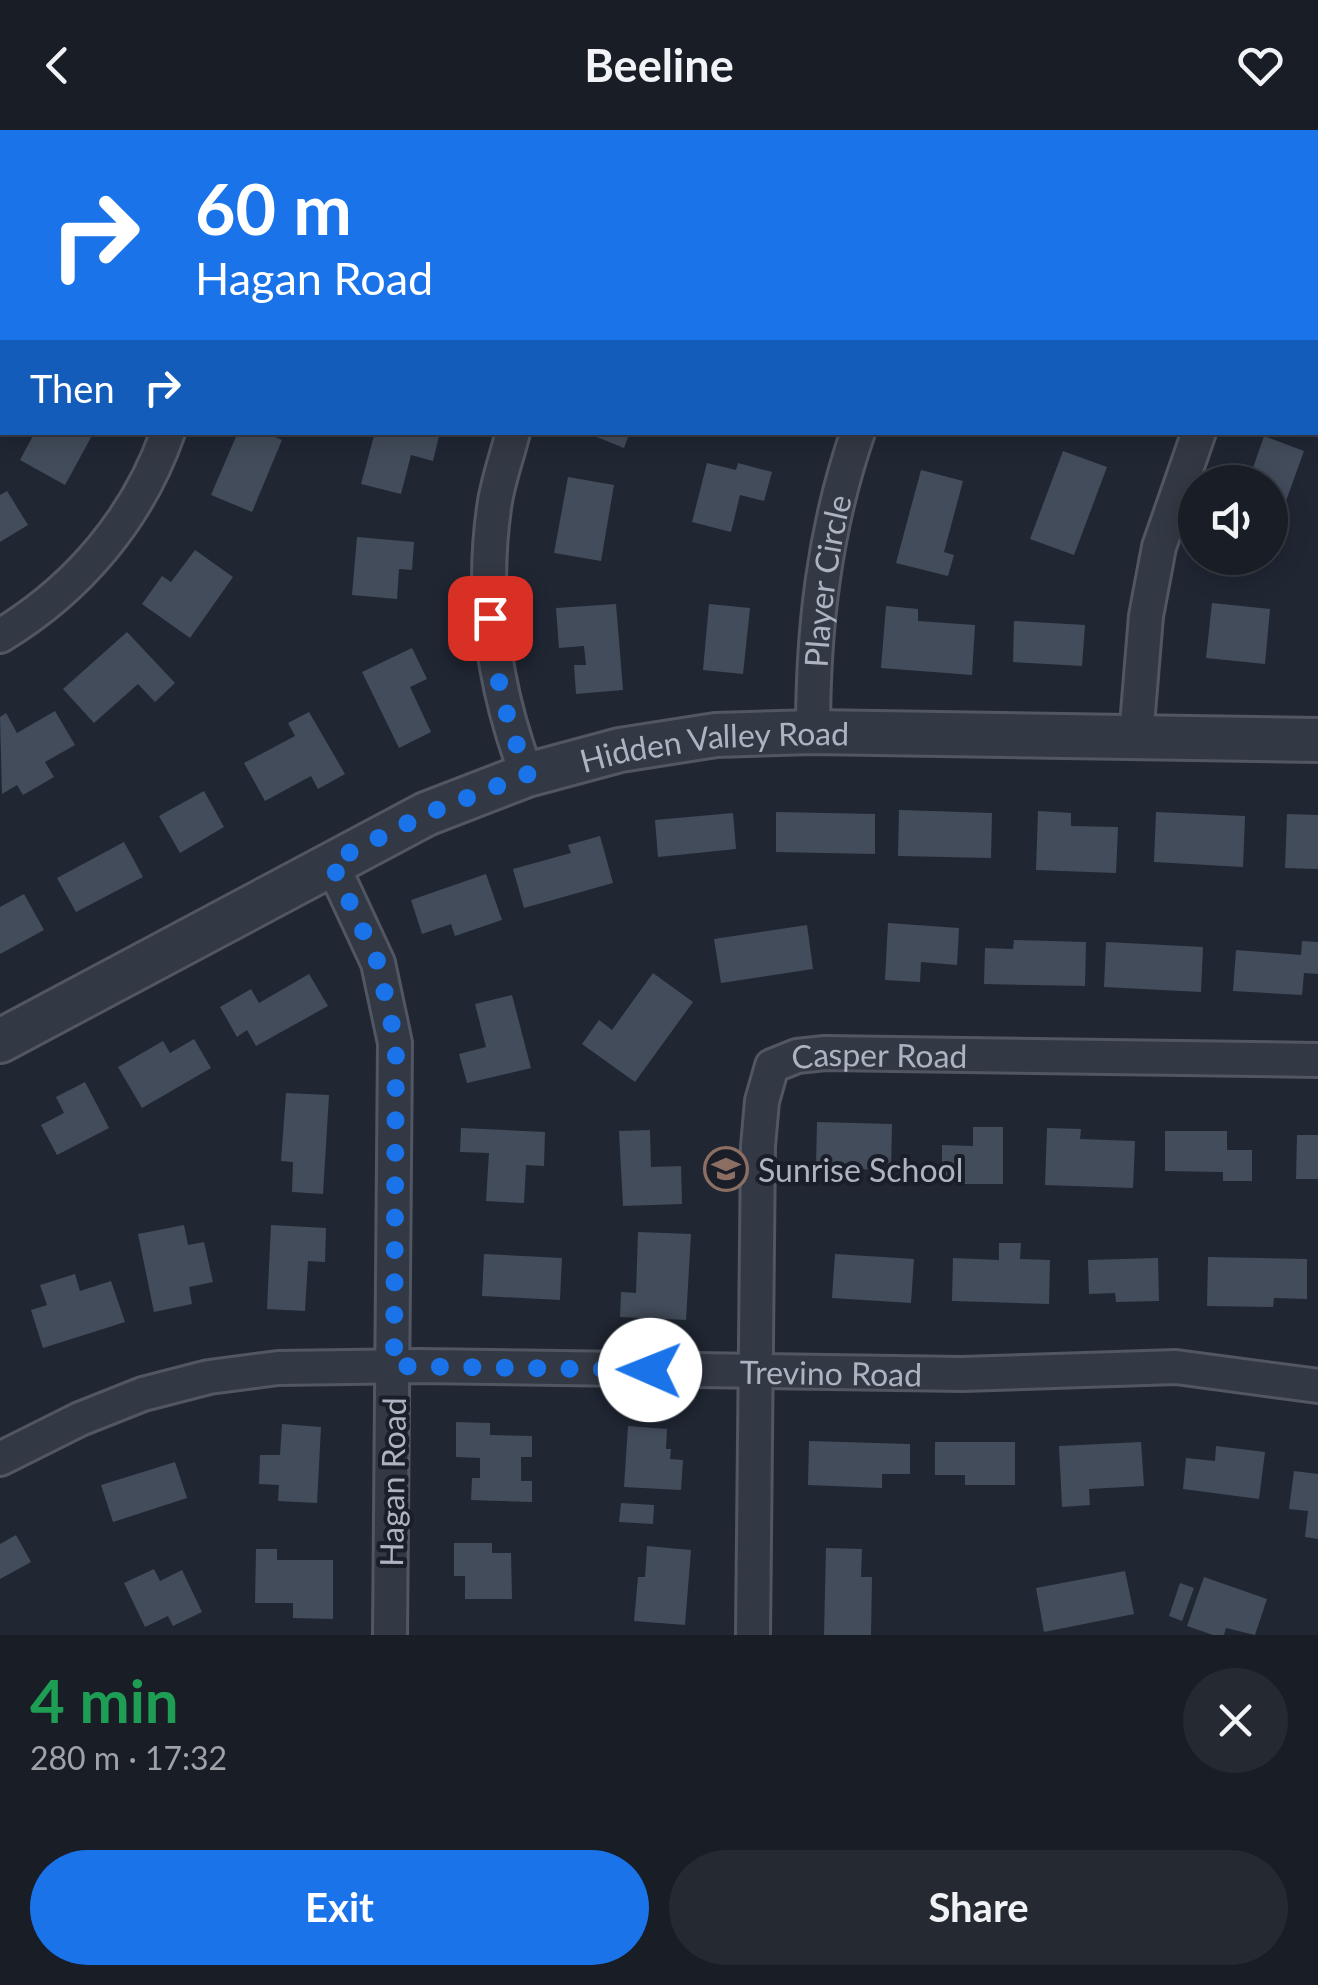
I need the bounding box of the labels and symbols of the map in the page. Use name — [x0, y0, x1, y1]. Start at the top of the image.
street label: Player Circle — [795, 490, 858, 668]
pin — [448, 576, 533, 661]
street label: Hidden Valley Road — [575, 712, 849, 779]
street label: Casper Road — [789, 1033, 968, 1076]
school or university icon: Sunrise School — [703, 1146, 749, 1192]
place label: Sunrise School — [758, 1150, 963, 1189]
position arrow — [598, 1318, 702, 1422]
street label: Trevino Road — [740, 1351, 922, 1393]
street label: Hagan Road — [371, 1397, 413, 1567]

